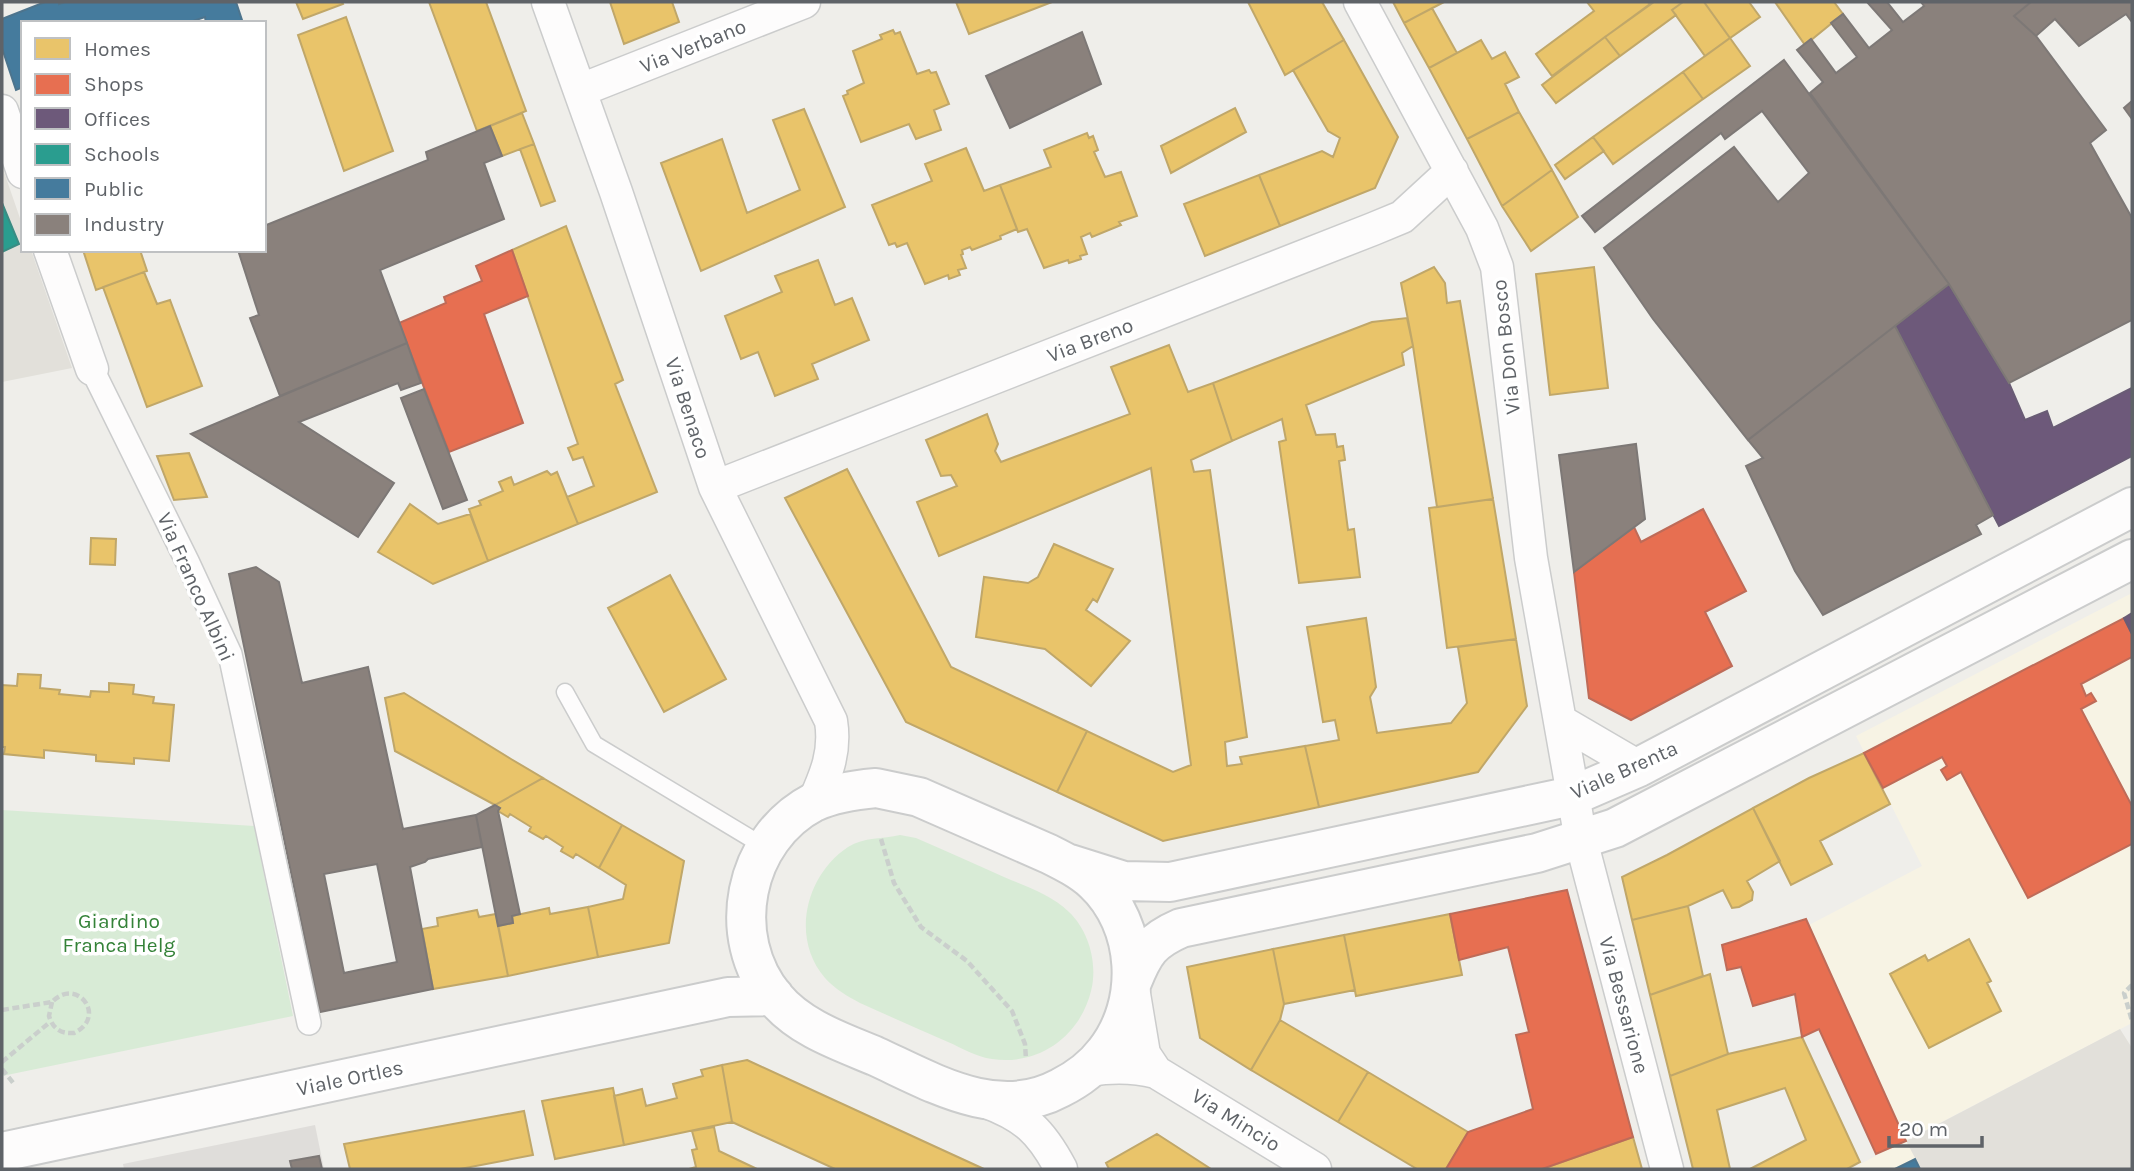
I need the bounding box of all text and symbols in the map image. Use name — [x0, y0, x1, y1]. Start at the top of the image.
street label: Via Verbano — [636, 14, 750, 78]
legend — [21, 21, 266, 252]
text: Homes — [84, 37, 151, 61]
text: Shops — [84, 72, 144, 96]
text: Offices — [84, 107, 151, 131]
text: Schools — [84, 142, 160, 166]
text: Public — [84, 177, 144, 201]
text: Industry — [84, 212, 164, 236]
street label: Via Don Bosco — [1487, 278, 1525, 416]
street label: Via Breno — [1044, 313, 1136, 367]
street label: Via Benaco — [660, 354, 716, 462]
street label: Via Franco Albini — [152, 509, 240, 665]
street label: Viale Brenta — [1567, 736, 1681, 804]
park label: Giardino Franca Helg — [63, 909, 176, 957]
street label: Via Bessarione — [1594, 934, 1654, 1076]
street label: Viale Ortles — [295, 1055, 405, 1101]
street label: Via Mincio — [1187, 1083, 1285, 1157]
scale bar — [1889, 1104, 1982, 1148]
text: 20 m — [1899, 1117, 1948, 1141]

